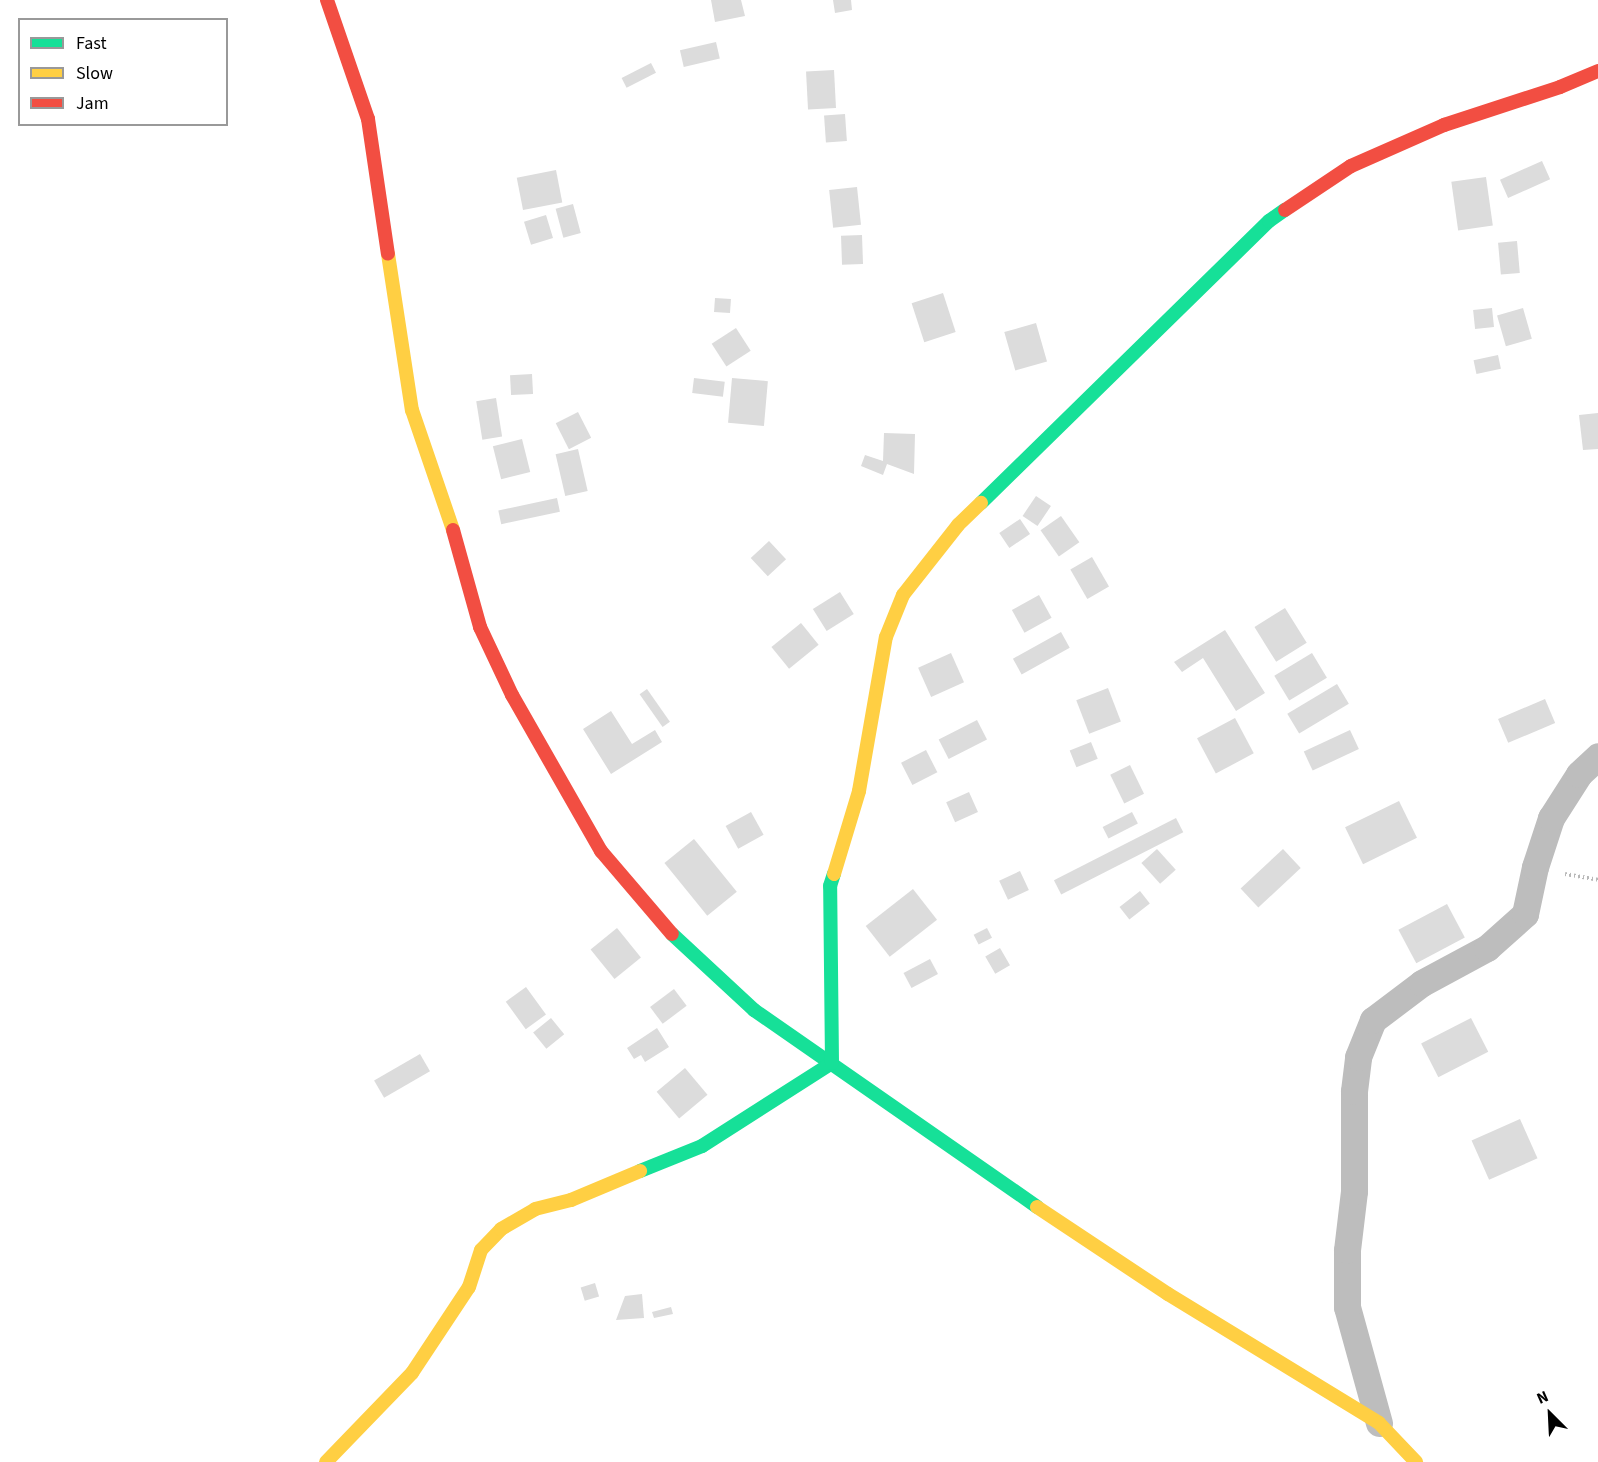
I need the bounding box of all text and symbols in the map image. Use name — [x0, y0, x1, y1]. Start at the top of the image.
legend — [18, 18, 228, 126]
text: Fast — [76, 31, 107, 56]
text: Slow — [76, 61, 113, 86]
text: Jam — [76, 91, 109, 116]
north arrow — [1520, 1384, 1580, 1444]
text: N — [1533, 1385, 1552, 1410]

